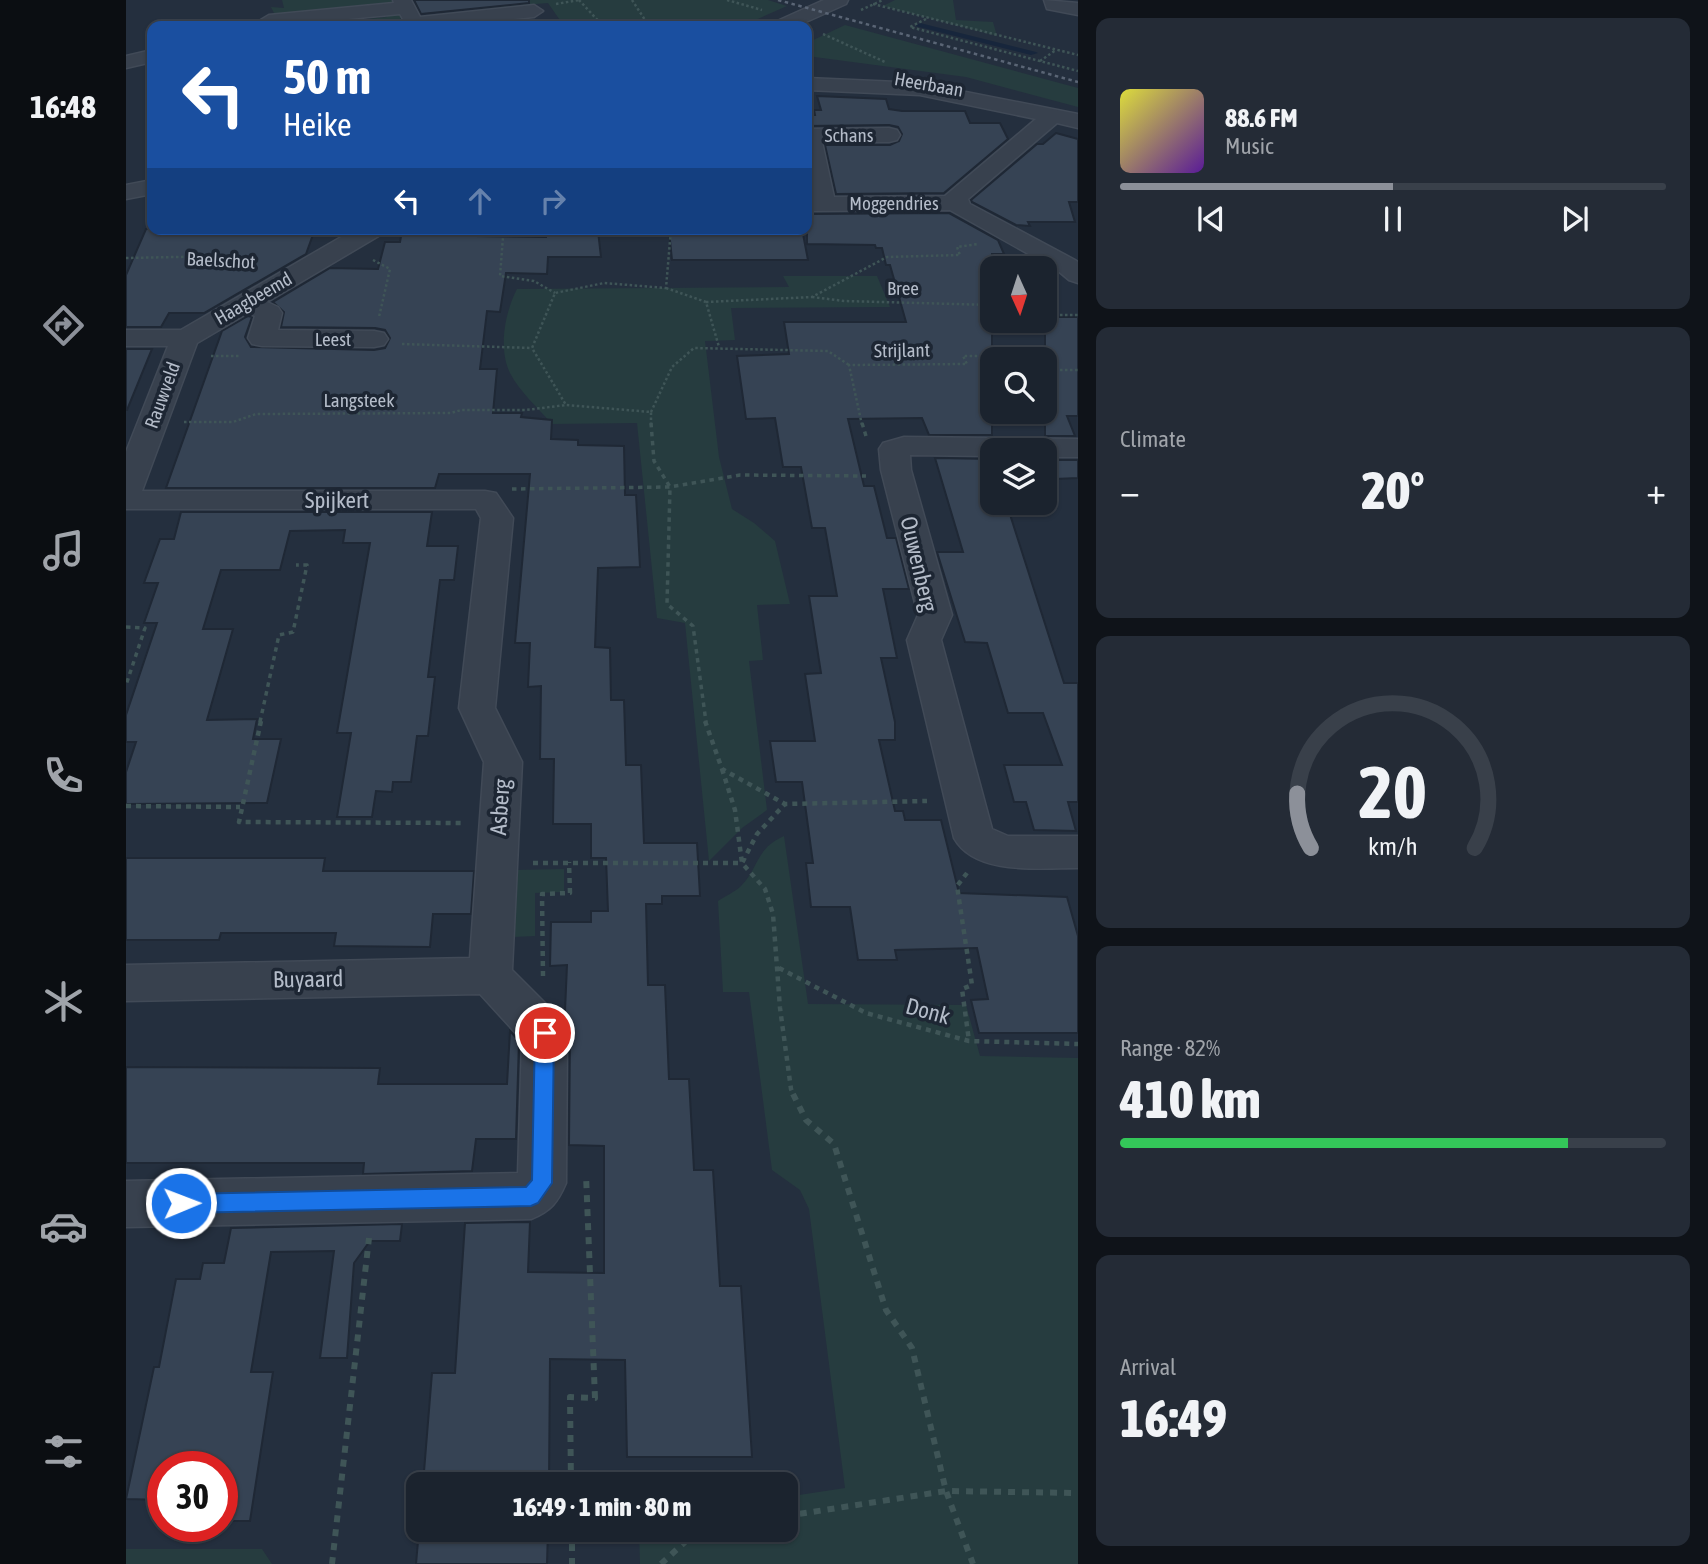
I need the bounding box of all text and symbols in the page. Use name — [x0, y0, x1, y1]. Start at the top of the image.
text: 50 m — [283, 48, 371, 104]
icon: left — [168, 49, 259, 140]
street label: Heerbaan — [893, 67, 965, 101]
text: 16:48 — [30, 88, 96, 125]
text: 88.6 FM — [1225, 103, 1298, 133]
text: Heike — [283, 106, 351, 143]
street label: Schans — [825, 124, 874, 146]
text: Music — [1225, 133, 1273, 159]
icon: left — [388, 182, 426, 220]
icon: ahead — [461, 182, 499, 220]
icon: right — [534, 182, 572, 220]
street label: Moggendries — [849, 192, 939, 214]
icon: previous — [1192, 200, 1230, 238]
icon: pause — [1374, 200, 1412, 238]
icon: next — [1556, 200, 1594, 238]
street label: Baelschot — [186, 247, 256, 273]
north arrow — [980, 256, 1057, 332]
map controls — [980, 256, 1057, 515]
street label: Haagbeemd — [210, 267, 296, 329]
street label: Bree — [887, 277, 919, 299]
icon: directions — [39, 301, 88, 350]
street label: Leest — [315, 328, 351, 350]
street label: Strijlant — [874, 339, 930, 361]
button: search — [980, 347, 1057, 424]
street label: Rauwveld — [140, 359, 184, 431]
street label: Langsteek — [323, 389, 395, 411]
text: Climate — [1120, 426, 1186, 452]
button: layers — [980, 438, 1057, 515]
text: 20° — [1361, 460, 1425, 520]
text: − — [1120, 469, 1140, 512]
text: + — [1646, 469, 1666, 512]
street label: Spijkert — [305, 487, 369, 513]
street label: Ouwenberg — [895, 514, 943, 614]
icon: music — [39, 526, 88, 575]
text: 20 — [1359, 750, 1427, 833]
icon: phone — [39, 751, 88, 800]
street label: Asberg — [485, 778, 515, 836]
text: km/h — [1368, 832, 1418, 860]
street label: Buyaard — [273, 965, 343, 993]
icon: climate — [39, 977, 88, 1026]
street label: Donk — [903, 993, 953, 1029]
pin — [515, 1003, 575, 1063]
icon: arrive — [526, 1014, 564, 1052]
text: Range · 82% — [1120, 1035, 1220, 1061]
text: 410 km — [1120, 1069, 1261, 1129]
position arrow — [144, 1166, 218, 1240]
icon: car — [39, 1202, 88, 1251]
text: Arrival — [1120, 1354, 1176, 1380]
text: 16:49 — [1120, 1388, 1227, 1448]
icon: filters — [39, 1427, 88, 1476]
speed limit sign: 30 — [147, 1451, 238, 1542]
text: 16:49 · 1 min · 80 m — [513, 1492, 691, 1522]

